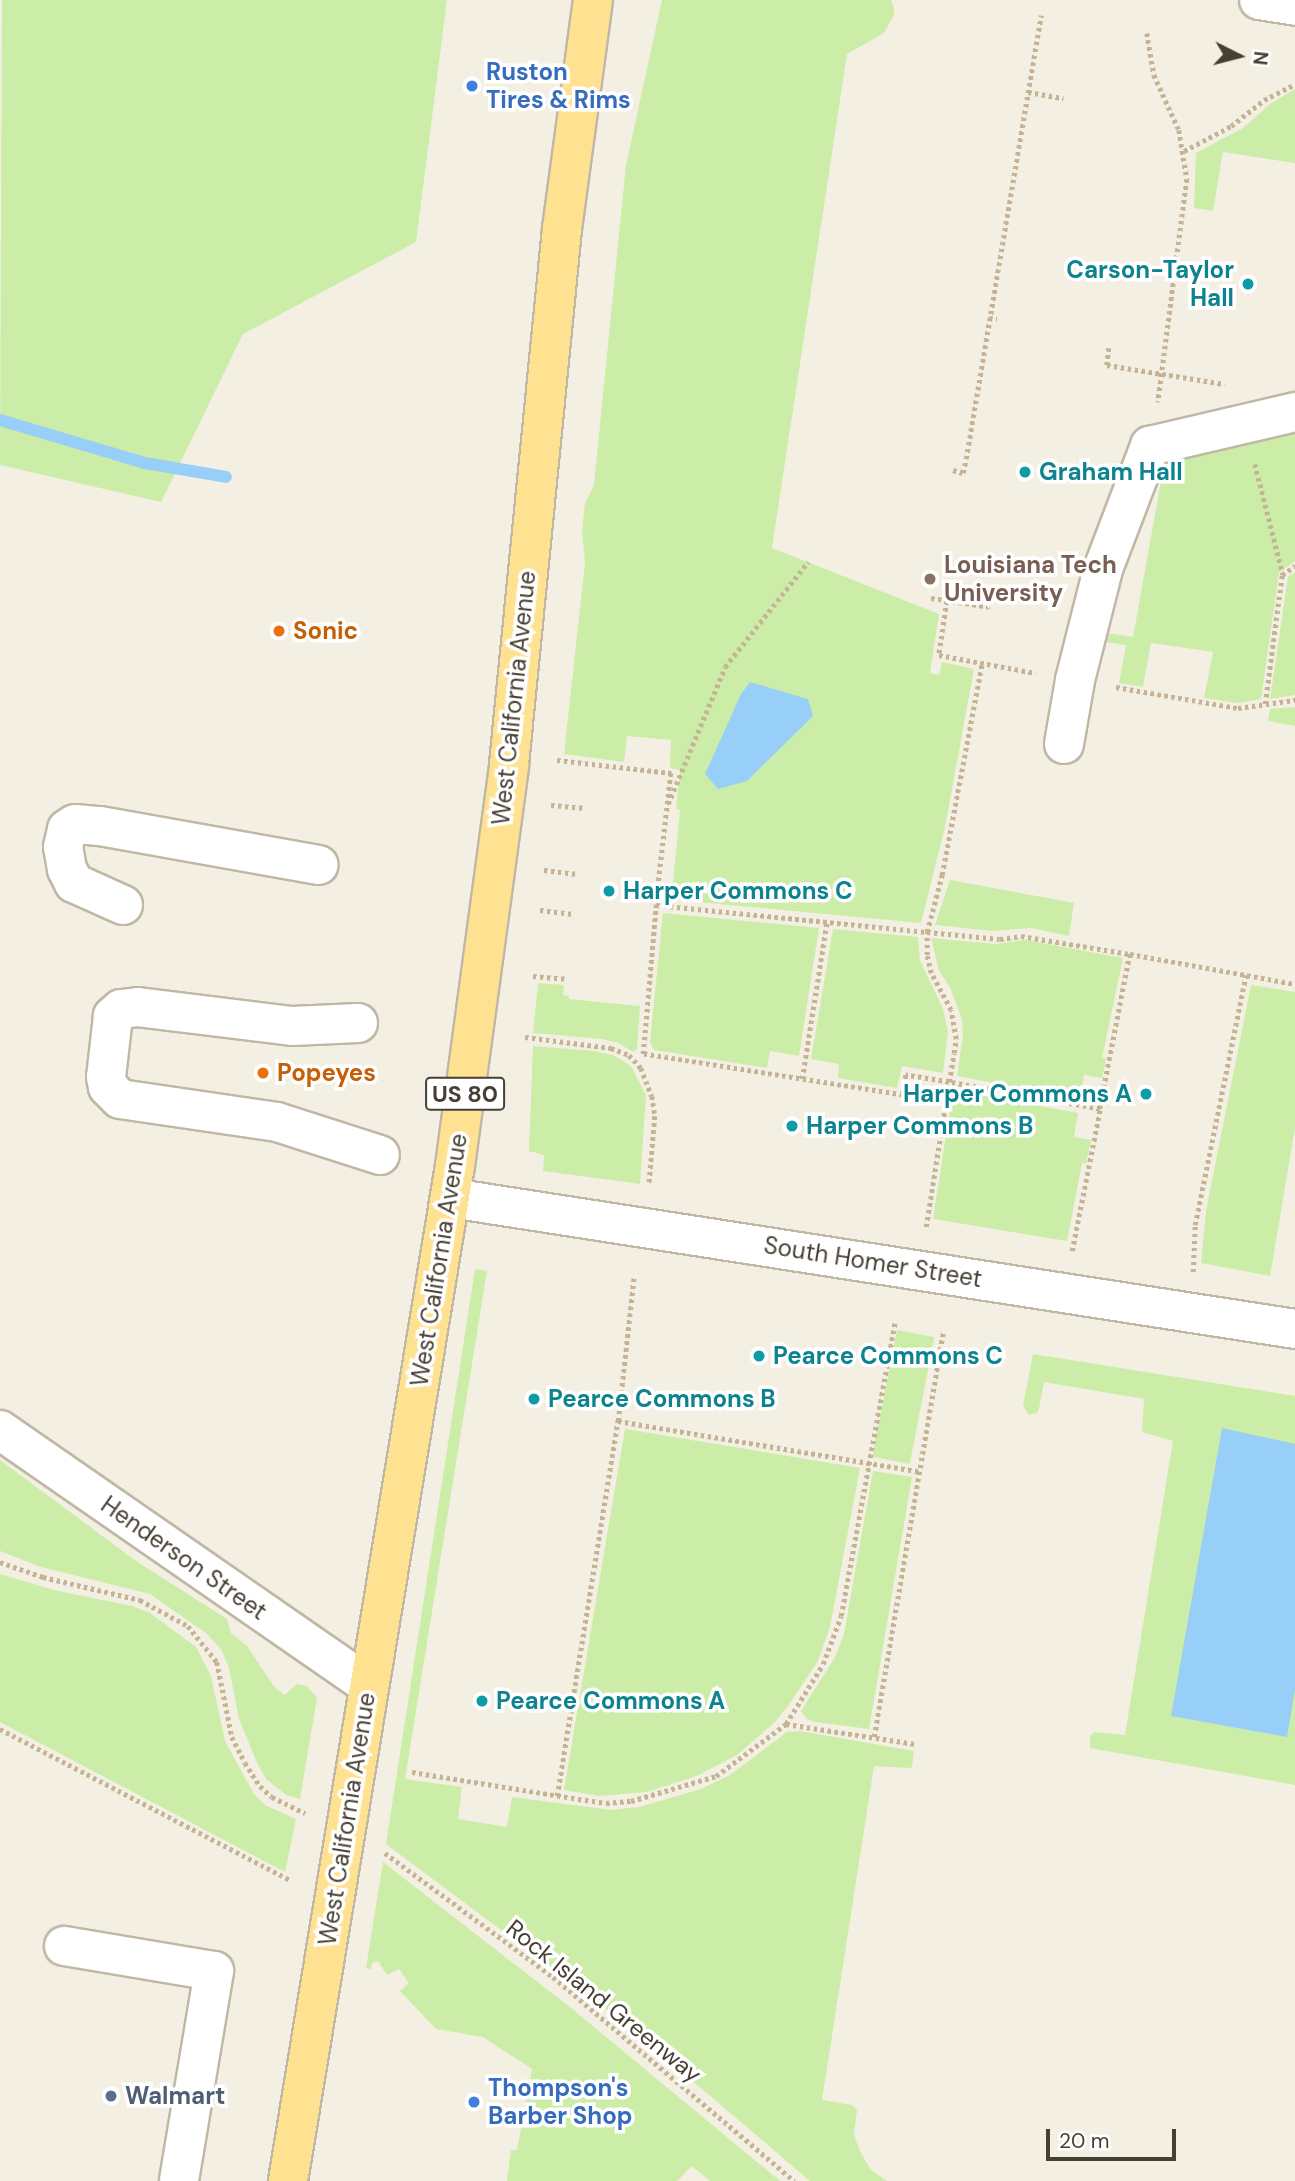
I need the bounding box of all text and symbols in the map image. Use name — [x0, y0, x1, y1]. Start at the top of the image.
north arrow — [1204, 21, 1274, 91]
text: N — [1247, 50, 1274, 66]
place label: Ruston Tires & Rims — [486, 58, 631, 114]
marker: Ruston Tires & Rims — [464, 78, 480, 94]
place label: Carson-Taylor Hall — [1066, 256, 1234, 312]
marker: Carson-Taylor Hall — [1240, 276, 1256, 292]
place label: Graham Hall — [1039, 458, 1183, 486]
marker: Graham Hall — [1017, 464, 1033, 480]
place label: Louisiana Tech University — [944, 551, 1117, 607]
street label: West California Avenue — [486, 569, 542, 827]
marker: Louisiana Tech University — [922, 571, 938, 587]
place label: Sonic — [293, 617, 358, 645]
marker: Sonic — [271, 623, 287, 639]
place label: Harper Commons C — [623, 877, 853, 905]
marker: Harper Commons C — [601, 883, 617, 899]
place label: Popeyes — [277, 1059, 376, 1087]
marker: Popeyes — [255, 1065, 271, 1081]
road number: US 80 — [425, 1074, 505, 1114]
place label: Harper Commons A — [903, 1080, 1132, 1108]
marker: Harper Commons A — [1138, 1086, 1154, 1102]
place label: Harper Commons B — [806, 1112, 1033, 1140]
marker: Harper Commons B — [784, 1118, 800, 1134]
street label: West California Avenue — [405, 1131, 473, 1389]
street label: South Homer Street — [762, 1231, 984, 1293]
place label: Pearce Commons C — [773, 1342, 1003, 1370]
marker: Pearce Commons C — [751, 1348, 767, 1364]
place label: Pearce Commons B — [548, 1385, 776, 1413]
marker: Pearce Commons B — [526, 1391, 542, 1407]
street label: Henderson Street — [96, 1490, 272, 1626]
place label: Pearce Commons A — [496, 1687, 725, 1715]
street label: West California Avenue — [313, 1690, 381, 1948]
marker: Pearce Commons A — [474, 1693, 490, 1709]
street label: Rock Island Greenway — [501, 1913, 707, 2089]
place label: Thompson's Barber Shop — [488, 2074, 633, 2130]
place label: Walmart — [125, 2082, 225, 2110]
marker: Walmart — [103, 2088, 119, 2104]
marker: Thompson's Barber Shop — [466, 2094, 482, 2110]
scale bar — [1050, 2114, 1180, 2158]
text: 20 m — [1059, 2127, 1110, 2155]

